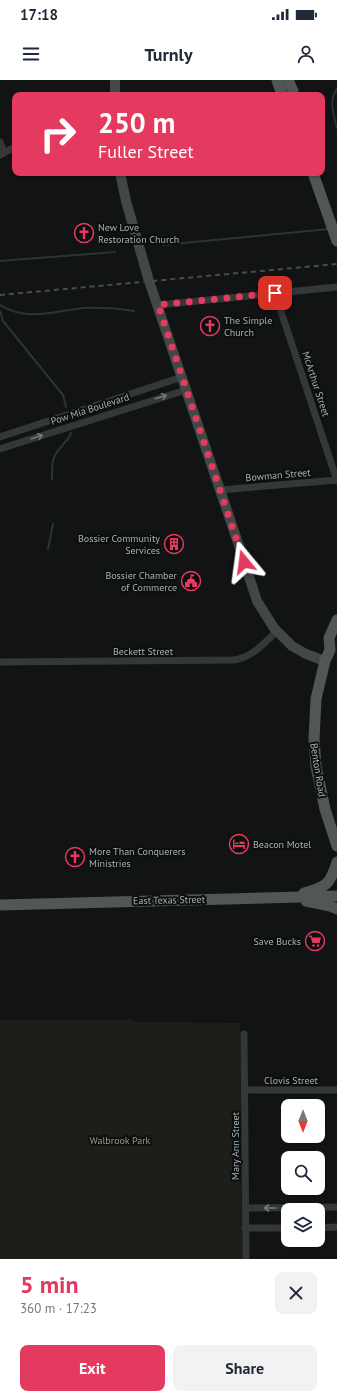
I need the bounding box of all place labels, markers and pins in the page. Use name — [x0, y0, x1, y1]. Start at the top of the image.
place label: New Love Restoration Church — [98, 221, 179, 246]
church icon: New Love Restoration Church — [73, 222, 95, 244]
pin — [258, 276, 292, 310]
place label: The Simple Church — [224, 314, 272, 339]
church icon: The Simple Church — [199, 315, 221, 337]
place label: Bossier Community Services — [78, 532, 160, 557]
building icon: Bossier Community Services — [163, 533, 185, 555]
place label: Bossier Chamber of Commerce — [105, 569, 178, 594]
public building icon: Bossier Chamber of Commerce — [180, 570, 202, 592]
hotel icon: Beacon Motel — [228, 833, 250, 855]
place label: Beacon Motel — [253, 838, 311, 851]
place label: More Than Conquerers Ministries — [89, 845, 185, 870]
church icon: More Than Conquerers Ministries — [64, 846, 86, 868]
supermarket icon: Save Bucks — [304, 930, 326, 952]
place label: Save Bucks — [254, 935, 301, 948]

